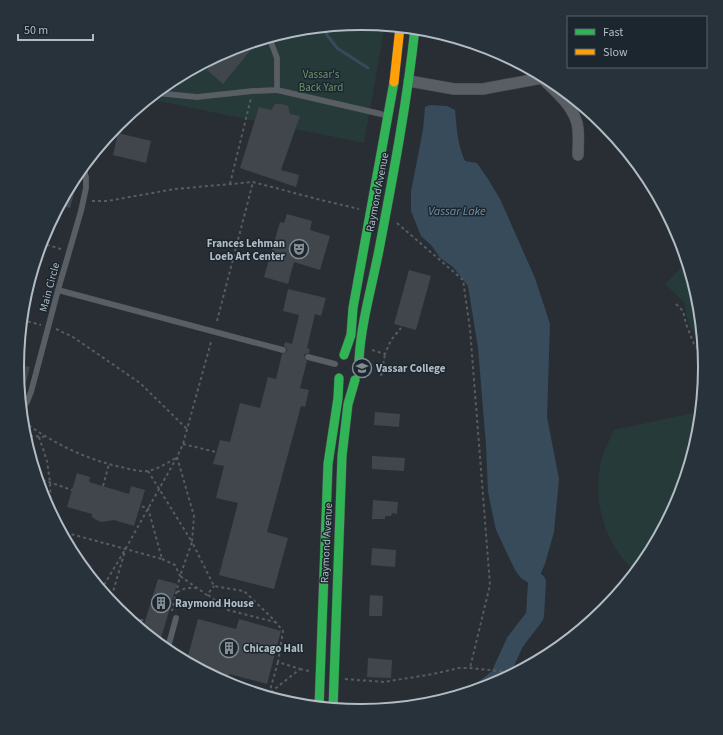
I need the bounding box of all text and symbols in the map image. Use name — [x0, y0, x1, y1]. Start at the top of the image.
scale bar — [18, 16, 93, 42]
legend — [567, 16, 707, 68]
text: 50 m — [24, 22, 48, 39]
text: Fast — [603, 24, 623, 41]
text: Slow — [603, 44, 628, 61]
park label: Vassar's Back Yard — [299, 67, 343, 95]
street label: Raymond Avenue — [362, 151, 393, 233]
water label: Vassar Lake — [428, 203, 486, 220]
place label: Frances Lehman Loeb Art Center — [207, 236, 286, 264]
theatre icon: Frances Lehman Loeb Art Center — [288, 238, 310, 260]
street label: Main Circle — [36, 260, 63, 313]
school or university icon: Vassar College — [351, 357, 373, 379]
place label: Vassar College — [375, 361, 446, 376]
street label: Raymond Avenue — [317, 502, 336, 583]
building icon: Raymond House — [150, 592, 172, 614]
place label: Raymond House — [175, 596, 254, 611]
building icon: Chicago Hall — [218, 637, 240, 659]
place label: Chicago Hall — [243, 641, 304, 656]

